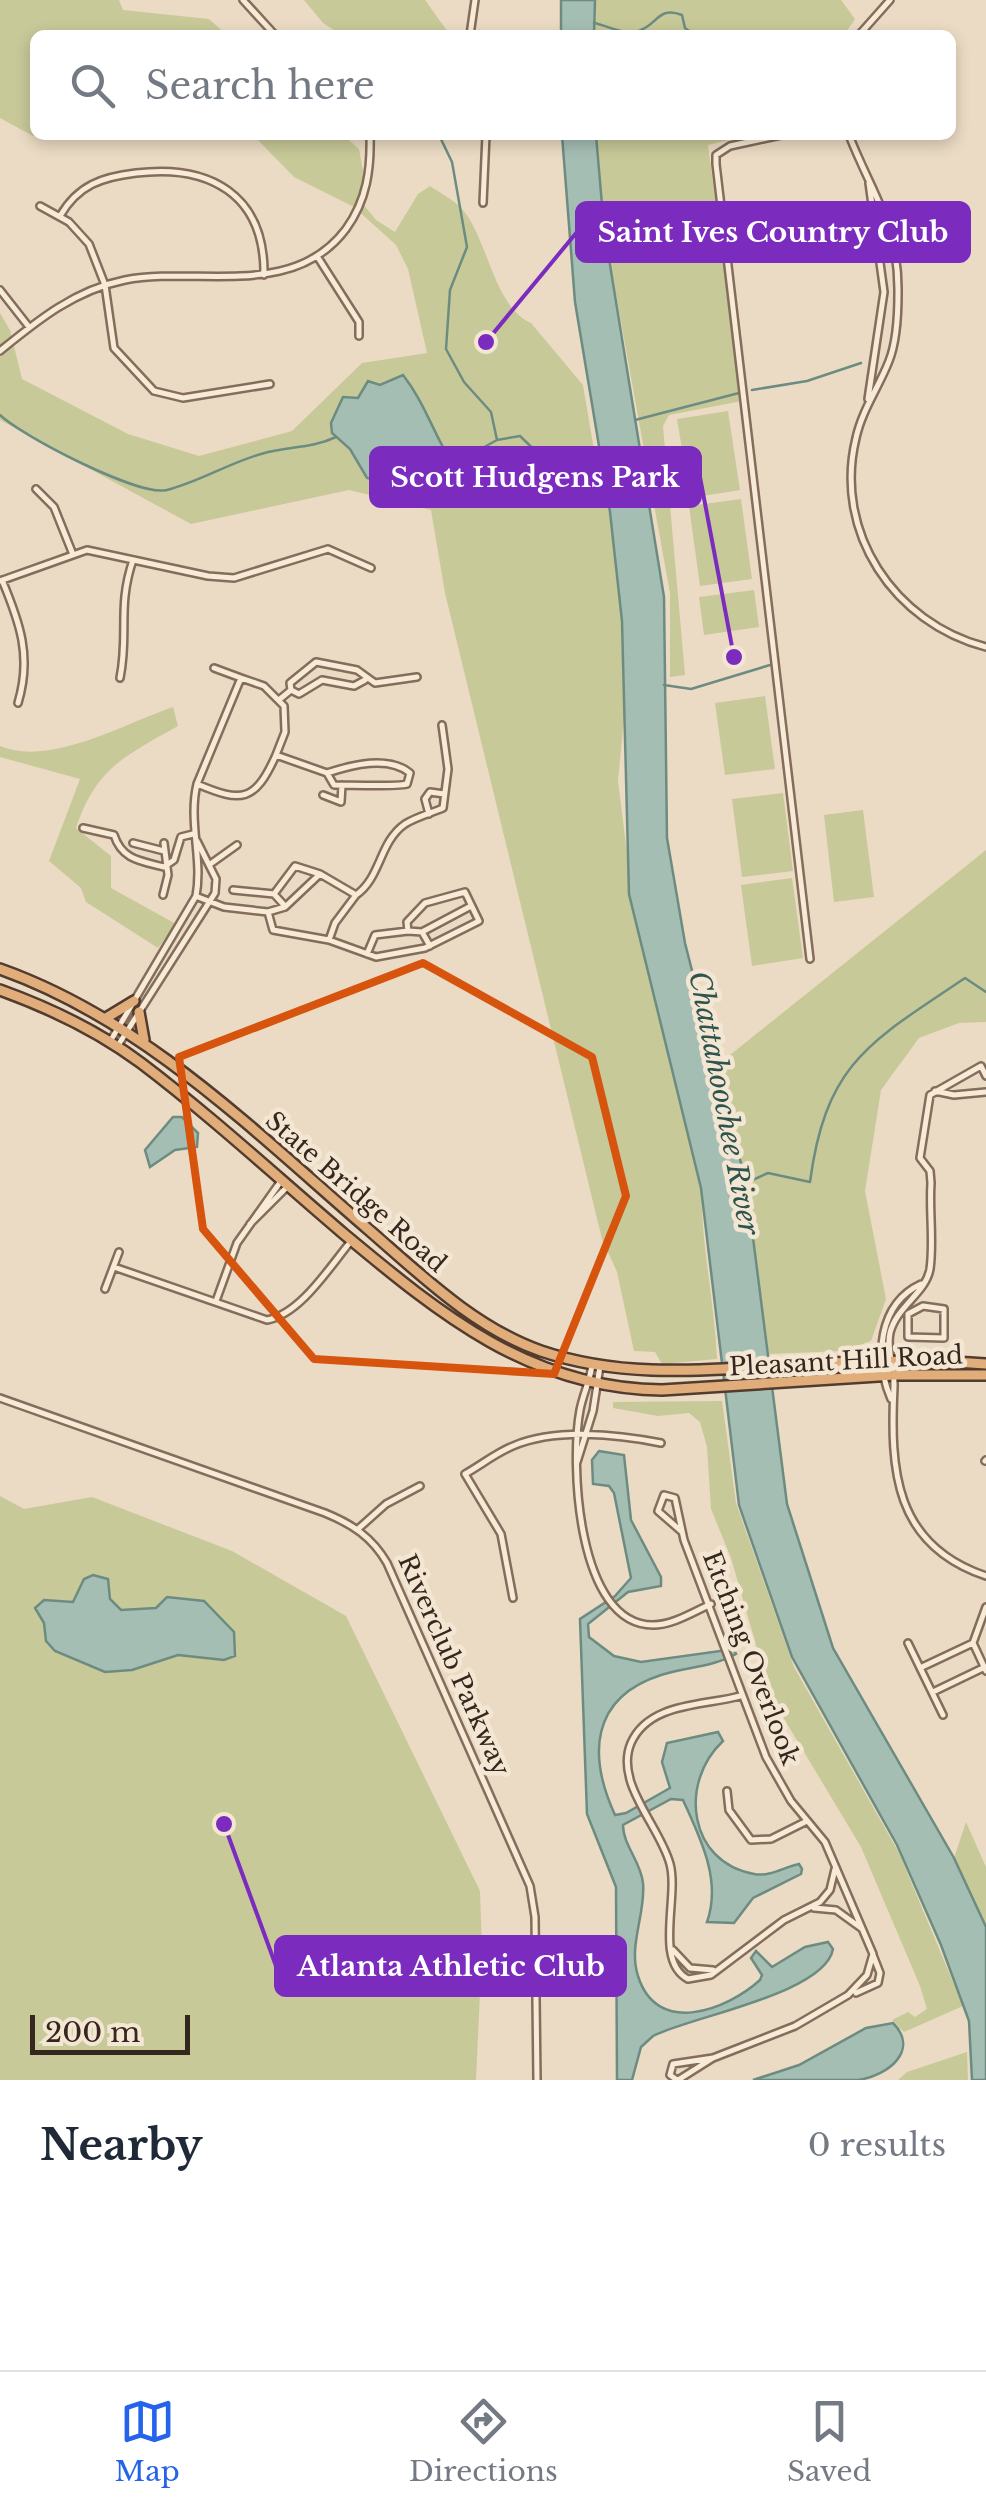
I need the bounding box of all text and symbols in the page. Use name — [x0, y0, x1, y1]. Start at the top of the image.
search box — [30, 30, 956, 140]
icon: search — [65, 58, 120, 113]
text: Search here — [145, 62, 375, 109]
callout: Saint Ives Country Club — [577, 203, 969, 261]
text: Saint Ives Country Club — [598, 215, 948, 250]
callout: Scott Hudgens Park — [371, 448, 700, 506]
text: Scott Hudgens Park — [390, 460, 680, 495]
water label: Chattahoochee River — [681, 968, 767, 1239]
street label: State Bridge Road — [259, 1105, 453, 1279]
street label: Pleasant Hill Road — [728, 1339, 964, 1383]
street label: Etching Overlook — [696, 1547, 806, 1770]
street label: Riverclub Parkway — [391, 1550, 517, 1780]
callout: Atlanta Athletic Club — [276, 1937, 625, 1995]
text: Atlanta Athletic Club — [296, 1949, 605, 1984]
scale bar — [30, 2010, 190, 2054]
text: 200 m — [45, 2015, 140, 2050]
text: Nearby — [40, 2119, 203, 2171]
text: 0 results — [808, 2125, 946, 2165]
tab: Map — [115, 2394, 180, 2489]
tab: Directions — [409, 2394, 558, 2489]
tab: Saved — [787, 2394, 871, 2489]

